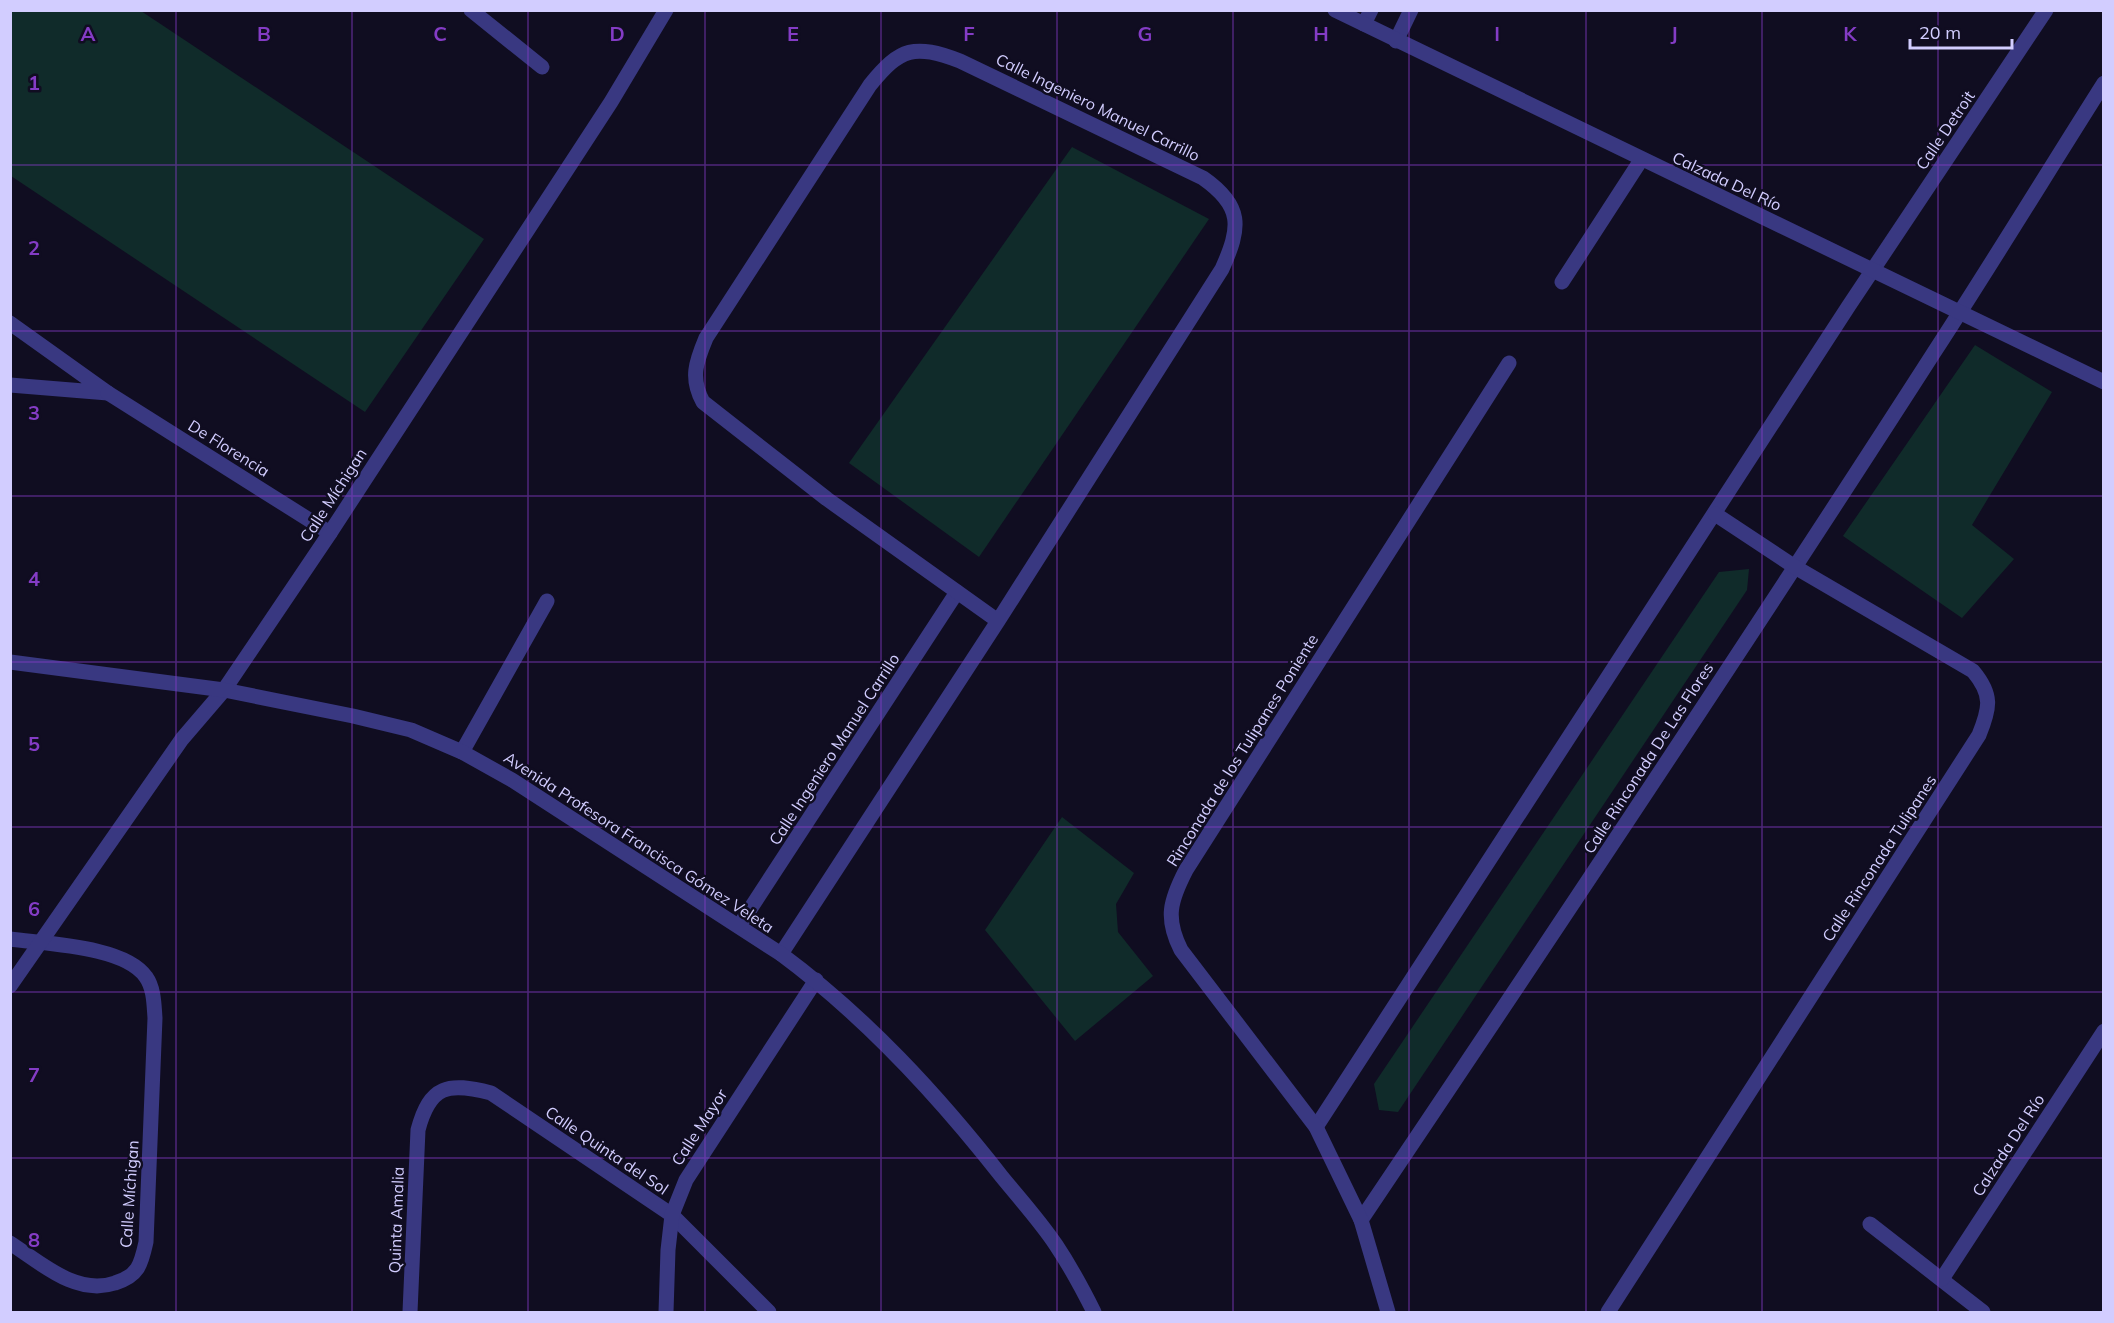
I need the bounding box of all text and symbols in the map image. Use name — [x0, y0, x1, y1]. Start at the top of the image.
scale bar — [1910, 12, 2012, 50]
text: A — [81, 21, 96, 46]
text: B — [257, 21, 271, 46]
text: C — [433, 21, 447, 46]
text: D — [609, 21, 625, 46]
text: E — [787, 21, 799, 46]
text: F — [963, 21, 975, 46]
text: G — [1138, 21, 1152, 46]
text: H — [1313, 21, 1329, 46]
text: I — [1494, 21, 1500, 46]
text: J — [1670, 21, 1678, 46]
text: K — [1843, 21, 1857, 46]
text: 20 m — [1919, 21, 1961, 44]
street label: Calle Ingeniero Manuel Carrillo — [993, 49, 1203, 165]
text: 1 — [28, 70, 40, 95]
street label: Calle Detroit — [1911, 86, 1979, 173]
street label: Calzada Del Río — [1669, 147, 1785, 215]
text: 2 — [28, 235, 40, 260]
text: 3 — [28, 400, 40, 425]
street label: De Florencia — [185, 415, 273, 481]
street label: Calle Míchigan — [295, 444, 371, 546]
text: 4 — [28, 566, 40, 591]
street label: Rinconada de los Tulipanes Poniente — [1162, 630, 1322, 870]
street label: Calle Ingeniero Manuel Carrillo — [764, 649, 904, 849]
street label: Calle Rinconada De Las Flores — [1579, 659, 1717, 857]
text: 5 — [28, 731, 40, 756]
street label: Avenida Profesora Francisca Gómez Veleta — [500, 747, 778, 937]
street label: Calle Rinconada Tulipanes — [1818, 771, 1940, 945]
text: 6 — [28, 896, 40, 921]
text: 7 — [28, 1062, 40, 1087]
street label: Calle Mayor — [667, 1085, 731, 1169]
street label: Calzada Del Río — [1967, 1090, 2049, 1200]
street label: Calle Quinta del Sol — [542, 1101, 672, 1199]
street label: Calle Míchigan — [115, 1139, 143, 1249]
street label: Quinta Amalia — [384, 1166, 408, 1274]
text: 8 — [28, 1227, 40, 1252]

